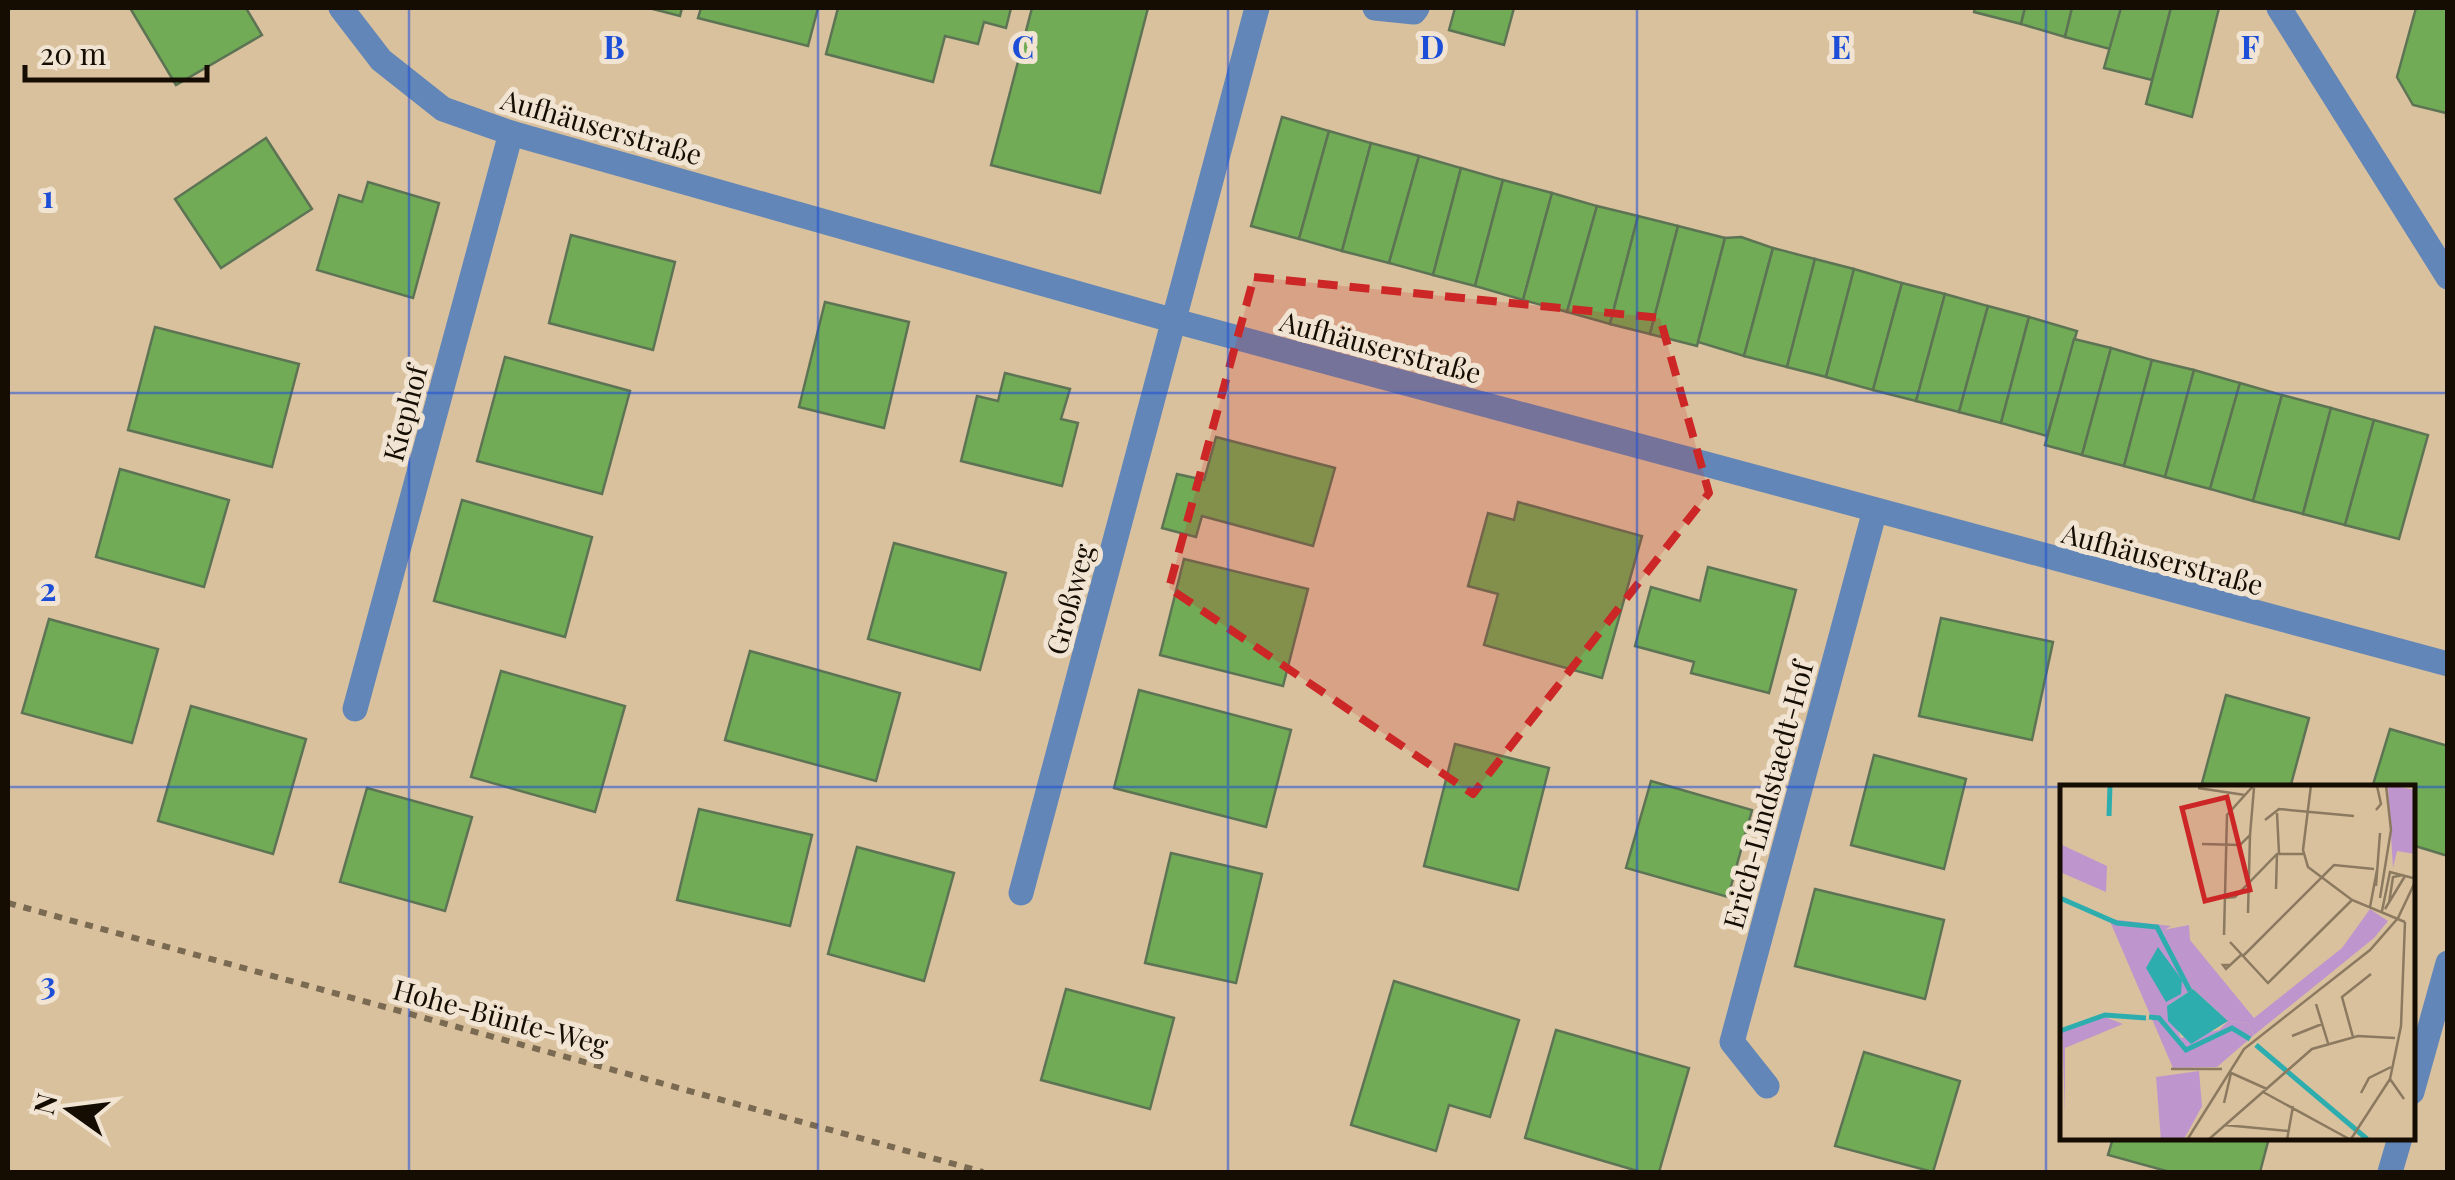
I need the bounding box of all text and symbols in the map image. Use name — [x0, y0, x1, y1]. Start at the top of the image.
scale bar — [25, 20, 208, 82]
text: B — [603, 24, 625, 67]
text: C — [1012, 24, 1034, 67]
text: D — [1420, 24, 1444, 67]
text: E — [1831, 24, 1851, 67]
text: F — [2241, 24, 2260, 67]
text: 20 m — [40, 33, 107, 73]
street label: Aufhäuserstraße — [496, 79, 707, 172]
text: 1 — [42, 173, 54, 216]
street label: Aufhäuserstraße — [1275, 301, 1486, 391]
street label: Kiephof — [373, 358, 435, 465]
street label: Aufhäuserstraße — [2057, 513, 2268, 603]
street label: Großweg — [1036, 539, 1102, 659]
text: 2 — [40, 566, 56, 609]
street label: Erich-Lindstaedt-Hof — [1714, 655, 1821, 933]
inset map — [2060, 785, 2415, 1140]
text: 3 — [40, 960, 56, 1003]
street label: Hohe-Bünte-Weg — [389, 970, 613, 1063]
north arrow — [20, 1060, 120, 1160]
text: N — [24, 1089, 65, 1118]

